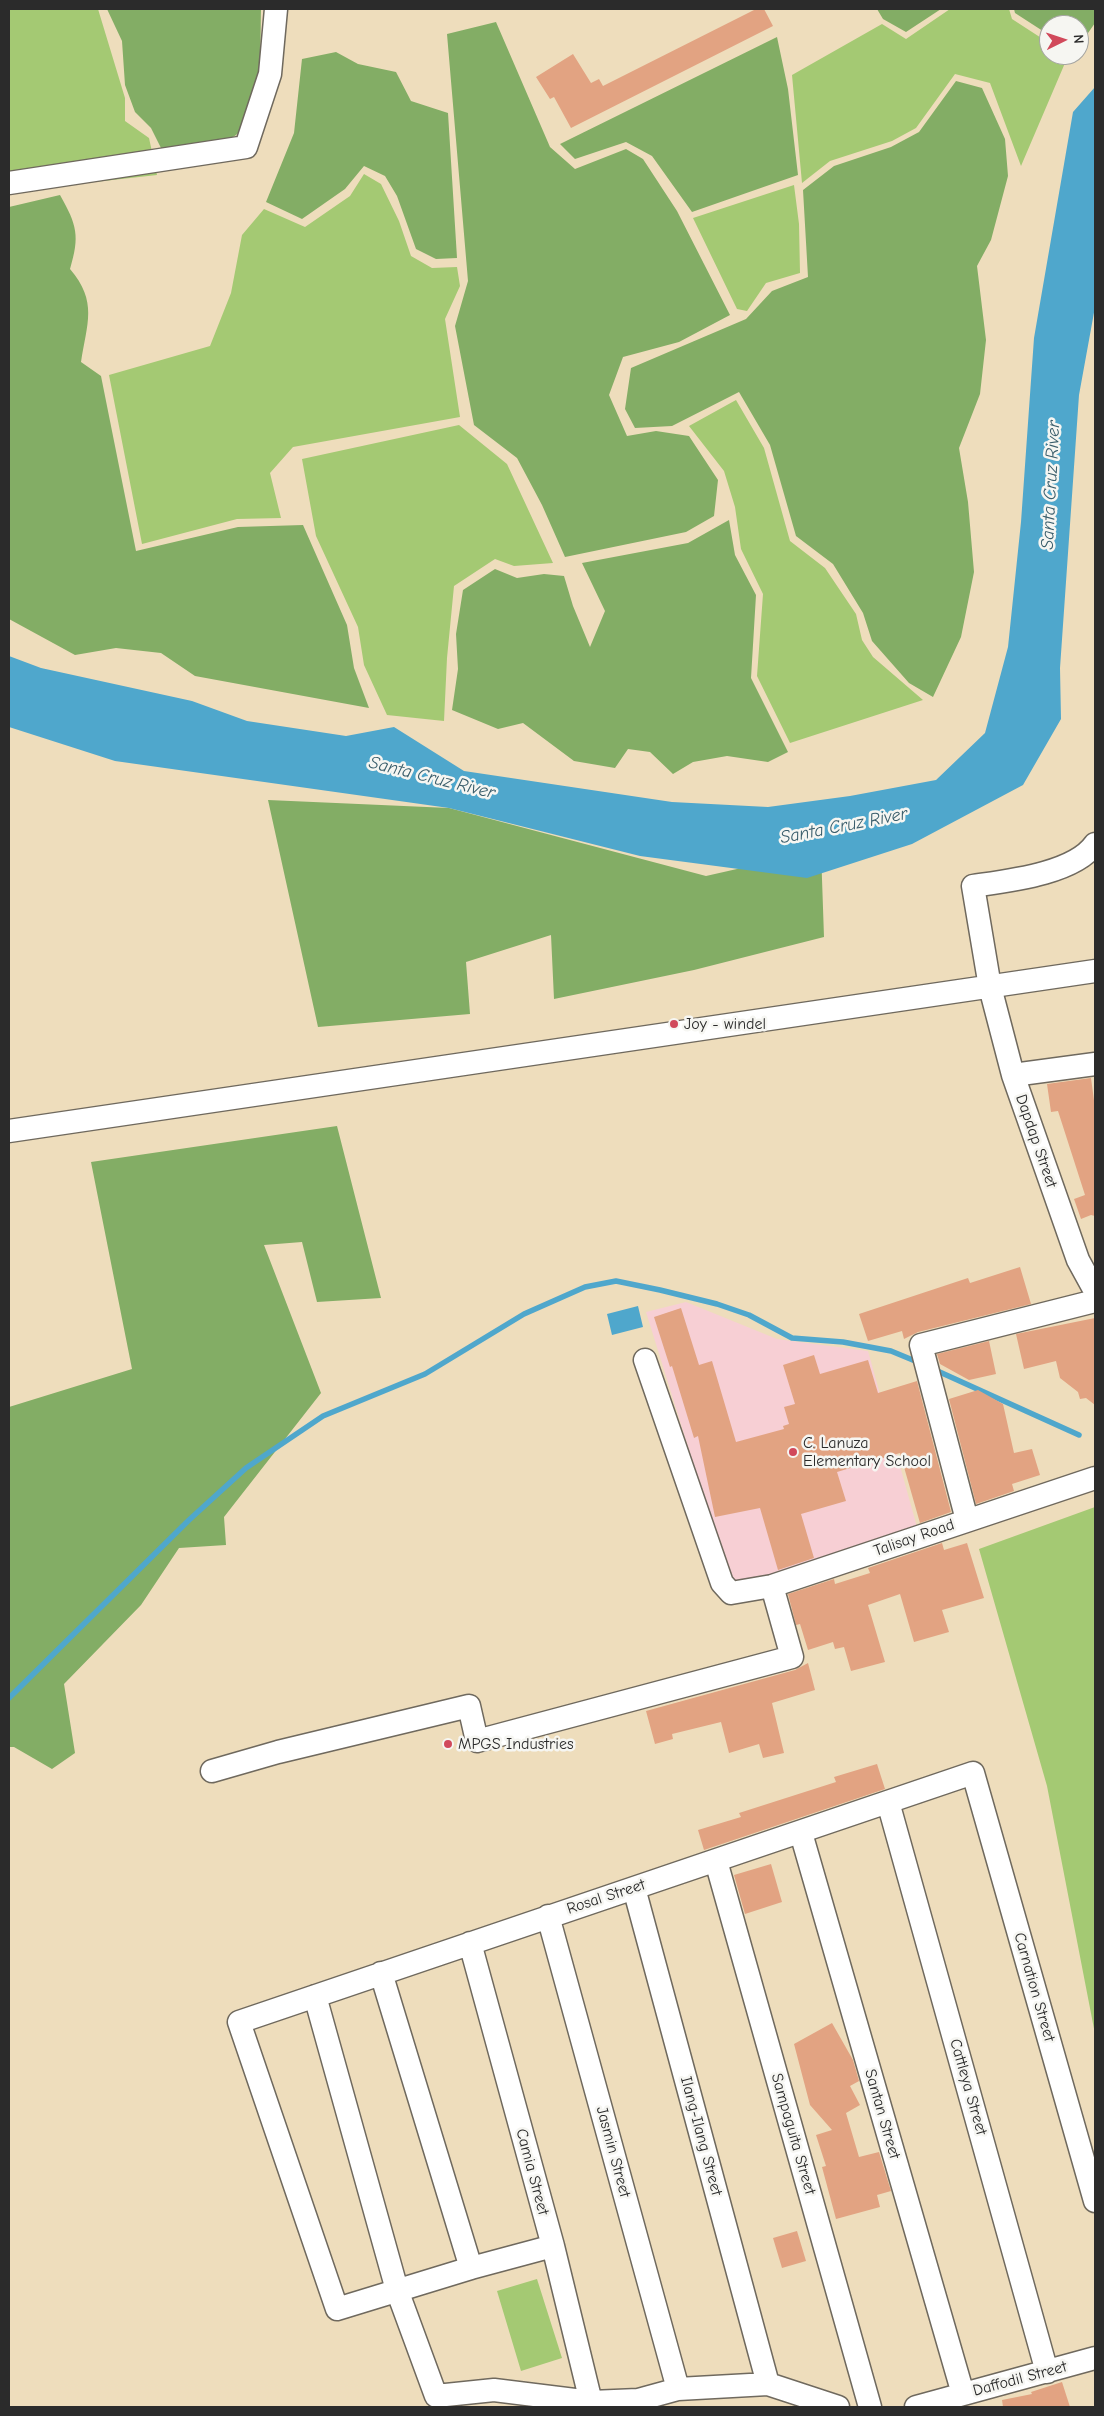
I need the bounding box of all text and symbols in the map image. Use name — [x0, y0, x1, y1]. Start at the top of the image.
north arrow — [1039, 15, 1089, 65]
text: N — [1070, 34, 1087, 44]
water label: Santa Cruz River — [1037, 420, 1065, 550]
water label: Santa Cruz River — [367, 752, 497, 804]
water label: Santa Cruz River — [779, 803, 909, 849]
place label: Joy - windel — [684, 1014, 766, 1034]
marker: Joy - windel — [668, 1018, 680, 1030]
street label: Dapdap Street — [1011, 1092, 1061, 1190]
place label: C. Lanuza Elementary School — [803, 1433, 931, 1471]
marker: C. Lanuza Elementary School — [787, 1446, 799, 1458]
street label: Talisay Road — [871, 1515, 957, 1561]
place label: MPGS Industries — [458, 1734, 574, 1754]
marker: MPGS Industries — [442, 1738, 454, 1750]
street label: Rosal Street — [564, 1875, 648, 1919]
street label: Carnation Street — [1009, 1930, 1059, 2044]
street label: Cattleya Street — [945, 2037, 991, 2137]
street label: Santan Street — [860, 2067, 904, 2161]
street label: Sampaguita Street — [767, 2071, 819, 2197]
street label: Ilang-Ilang Street — [676, 2074, 726, 2198]
street label: Jasmin Street — [592, 2104, 634, 2200]
street label: Camia Street — [511, 2127, 553, 2217]
street label: Daffodil Street — [971, 2357, 1069, 2401]

